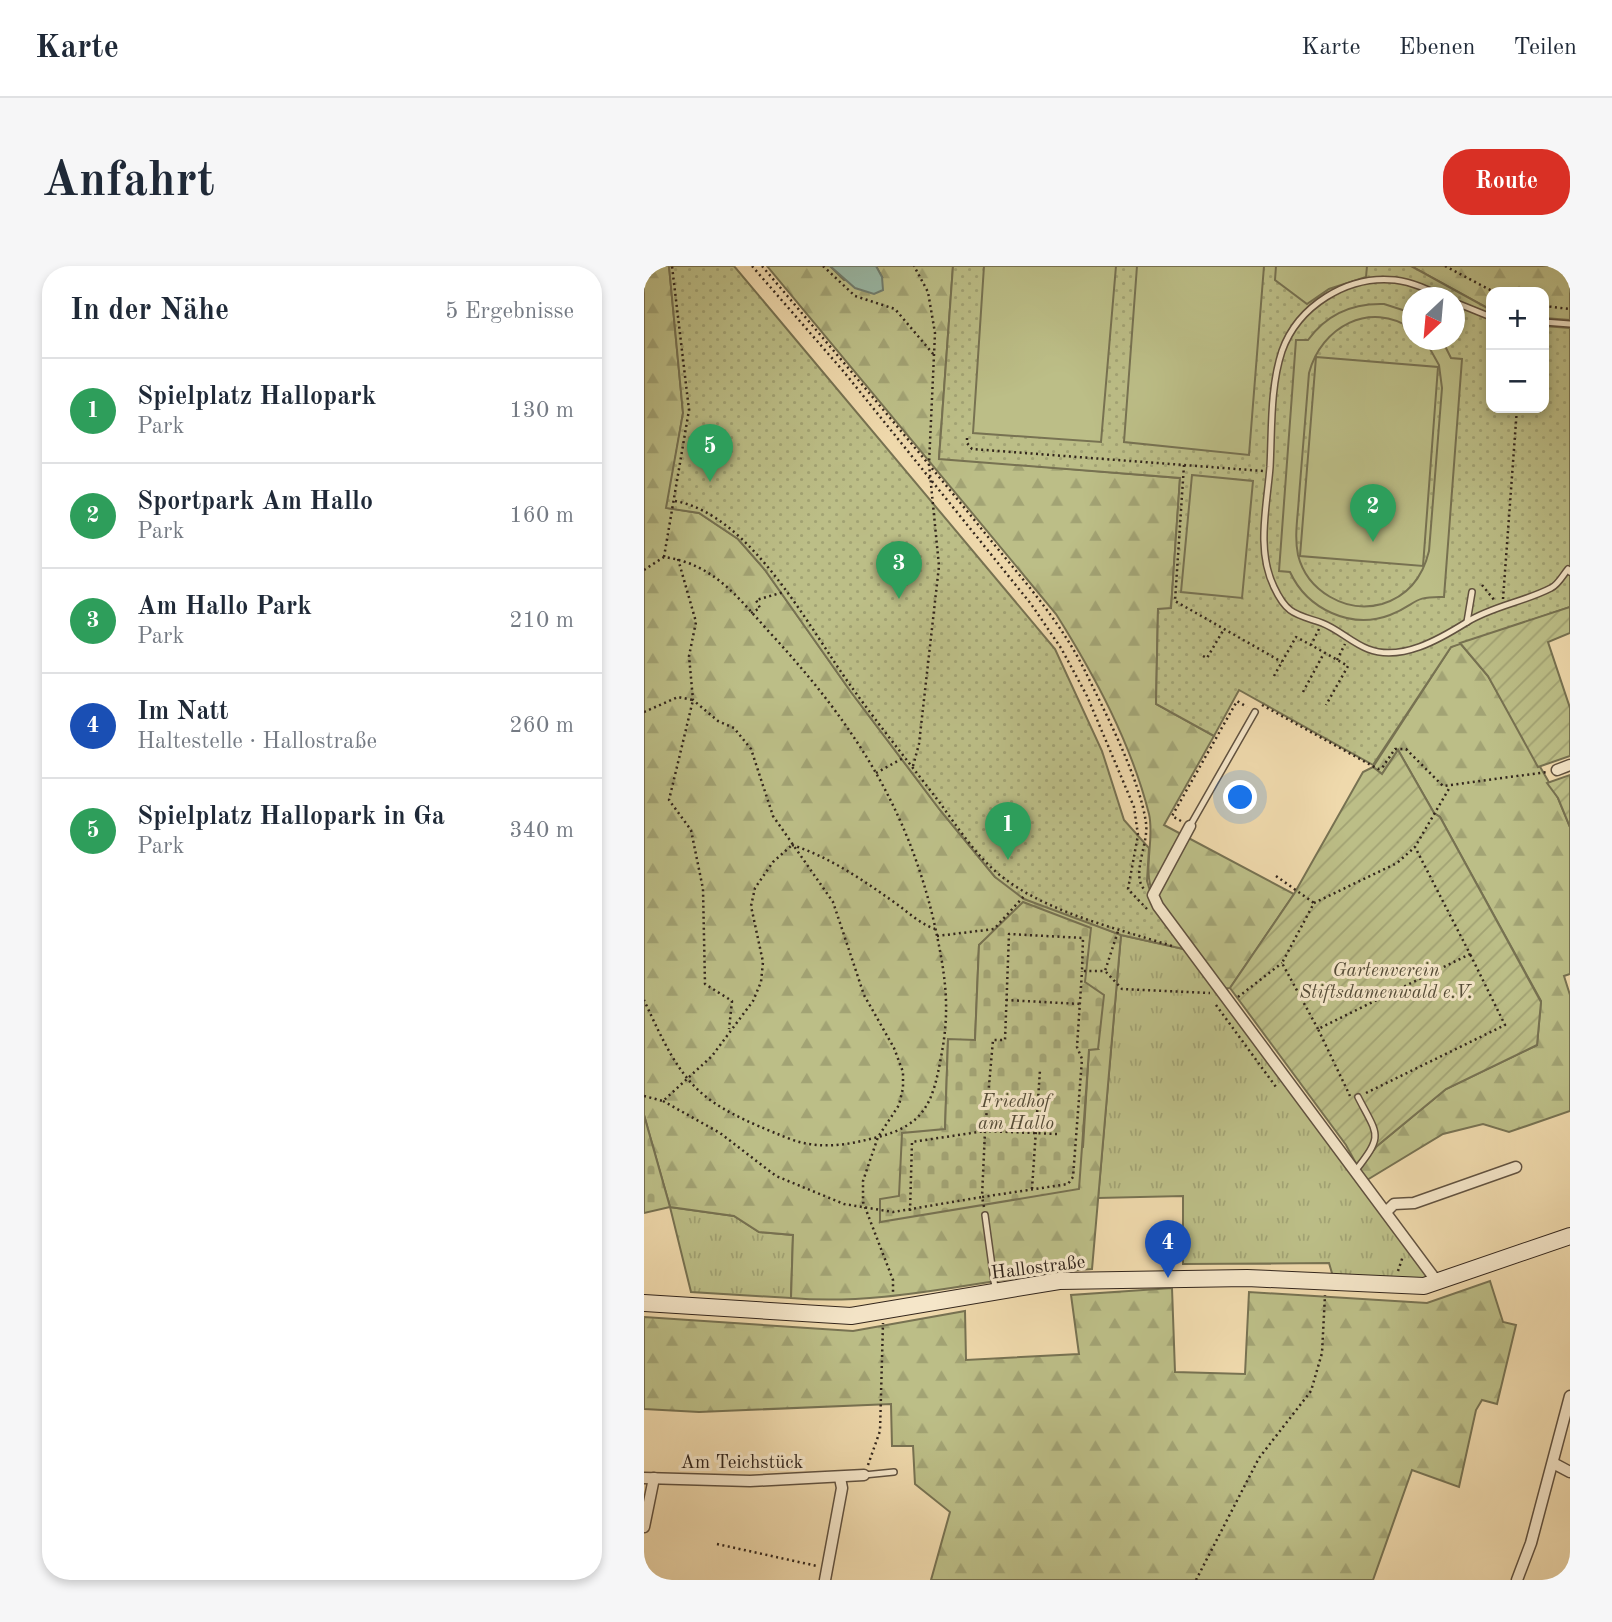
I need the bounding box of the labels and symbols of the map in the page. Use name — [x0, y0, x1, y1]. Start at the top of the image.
north arrow — [1402, 287, 1465, 350]
pin: 5 — [687, 424, 733, 482]
pin: 2 — [1350, 484, 1396, 542]
pin: 3 — [876, 541, 922, 599]
your location — [1223, 780, 1257, 814]
pin: 1 — [985, 802, 1031, 860]
park label: Gartenverein Stiftsdamenwald e.V. — [1299, 962, 1473, 1003]
park label: Friedhof am Hallo — [978, 1093, 1054, 1134]
pin: 4 — [1145, 1220, 1191, 1278]
street label: Hallostraße — [990, 1253, 1087, 1284]
street label: Am Teichstück — [681, 1454, 804, 1473]

